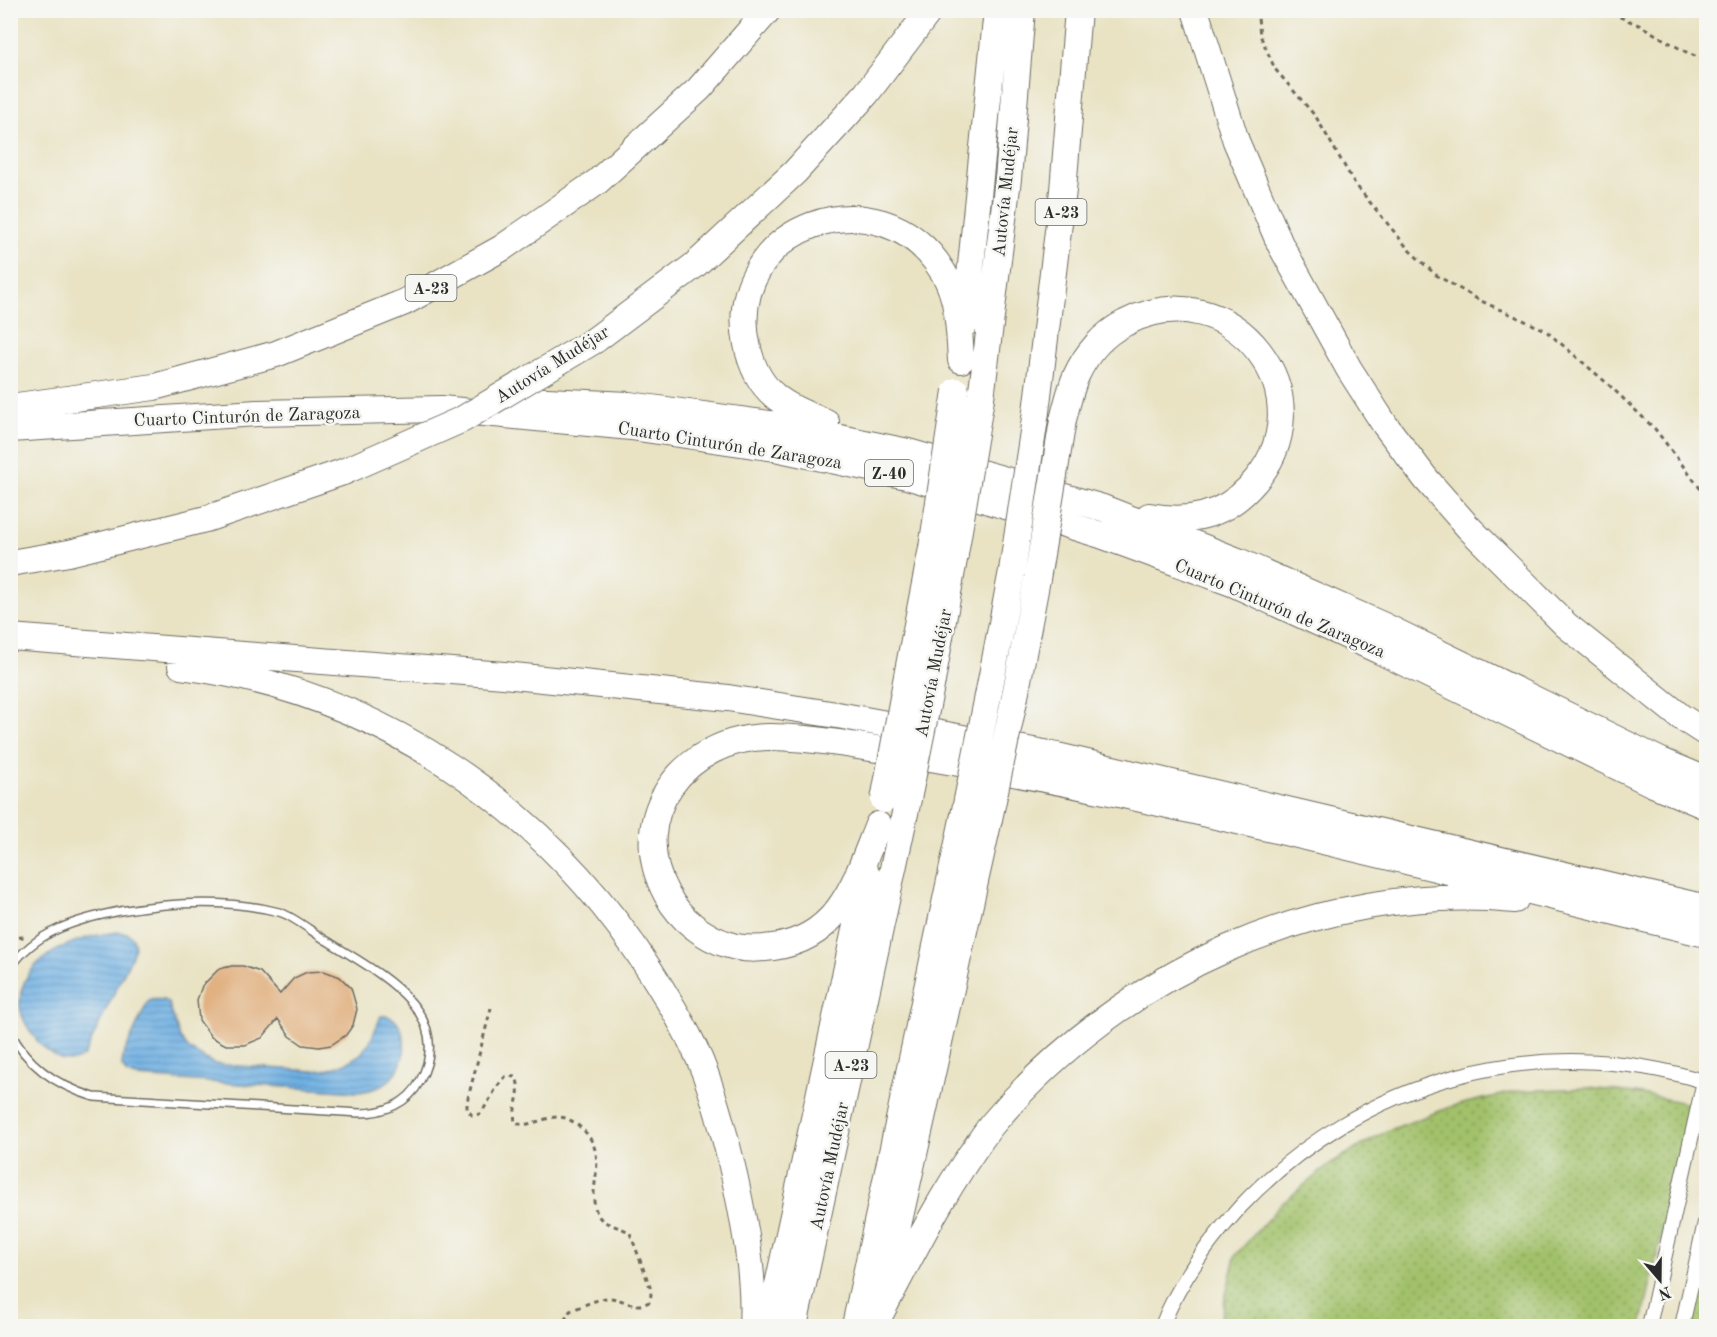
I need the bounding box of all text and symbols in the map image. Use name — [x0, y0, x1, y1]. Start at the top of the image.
street label: Autovía Mudéjar — [990, 126, 1022, 258]
road number: A-23 — [1036, 199, 1086, 225]
road number: A-23 — [406, 275, 456, 301]
street label: Autovía Mudéjar — [492, 322, 613, 407]
street label: Cuarto Cinturón de Zaragoza — [133, 404, 361, 430]
street label: Cuarto Cinturón de Zaragoza — [616, 419, 843, 473]
road number: Z-40 — [865, 460, 913, 486]
street label: Cuarto Cinturón de Zaragoza — [1172, 556, 1388, 662]
street label: Autovía Mudéjar — [913, 607, 955, 739]
road number: A-23 — [826, 1052, 876, 1078]
street label: Autovía Mudéjar — [808, 1100, 852, 1232]
north arrow — [1630, 1250, 1690, 1310]
text: N — [1655, 1283, 1673, 1302]

